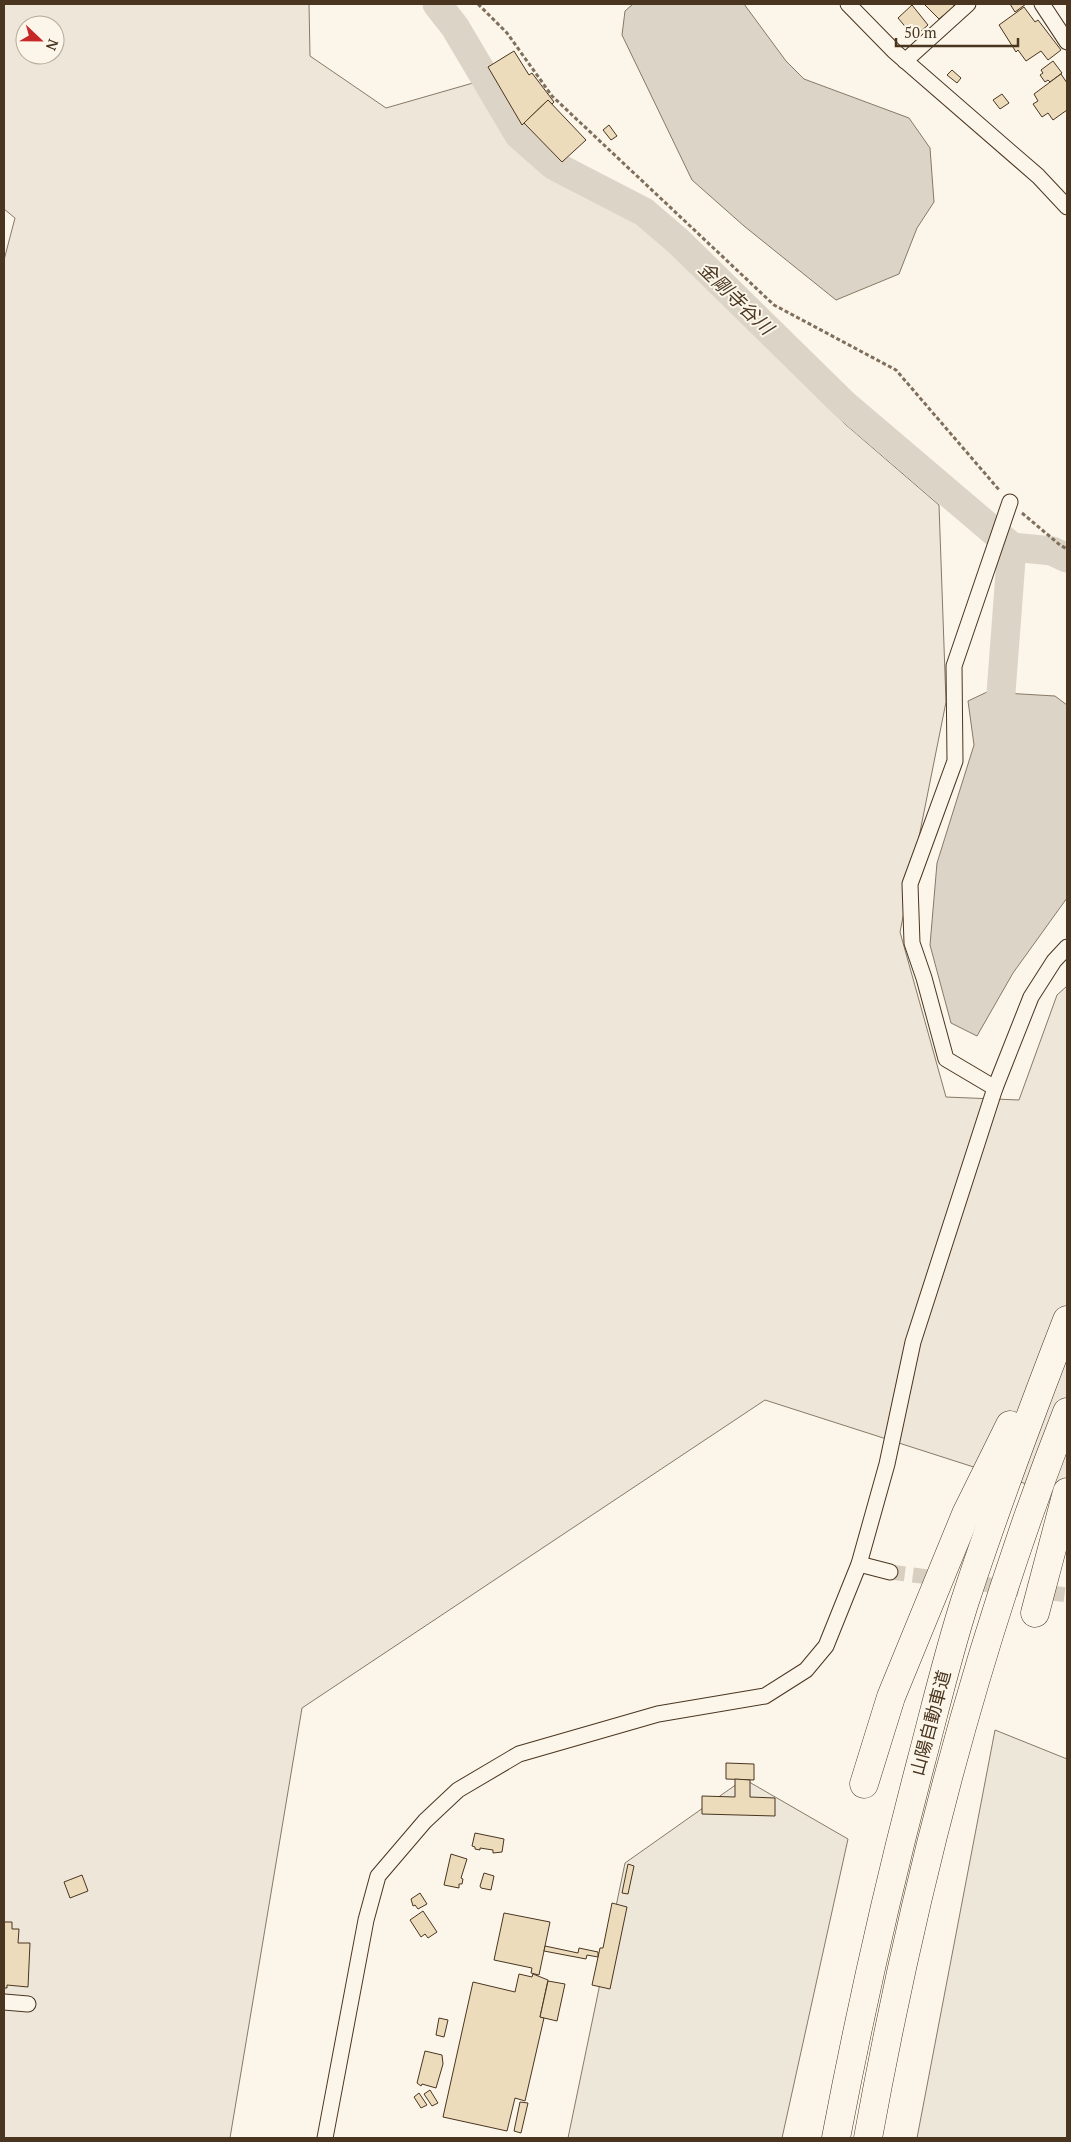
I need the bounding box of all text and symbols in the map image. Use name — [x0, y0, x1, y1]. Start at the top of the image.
north arrow — [15, 15, 65, 65]
scale bar — [896, 15, 1018, 47]
text: 50 m — [904, 22, 937, 42]
text: N — [42, 37, 63, 54]
water label: 金剛寺谷川 — [693, 256, 781, 341]
street label: 山陽自動車道 — [904, 1667, 956, 1778]

